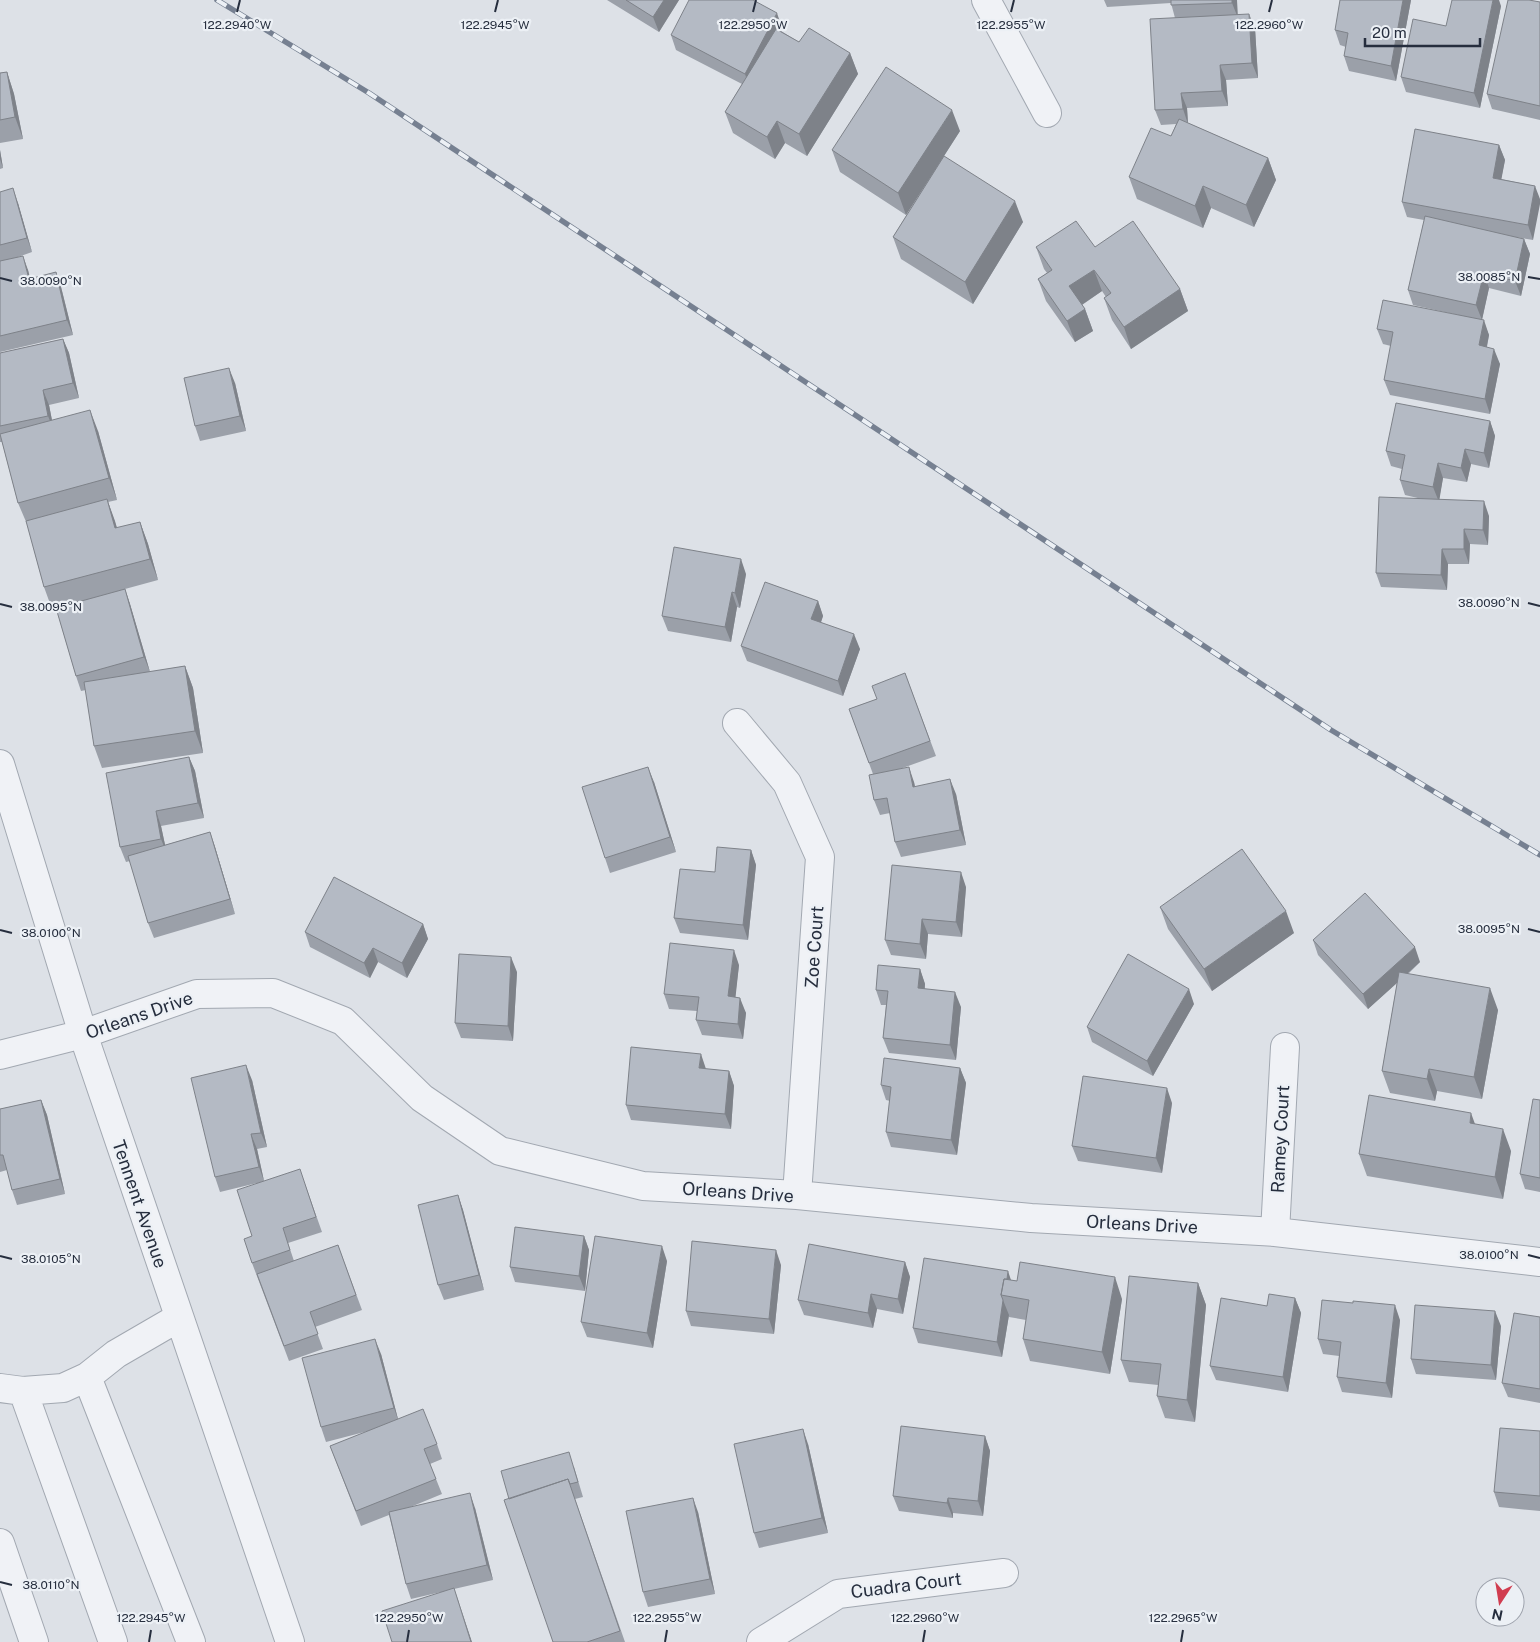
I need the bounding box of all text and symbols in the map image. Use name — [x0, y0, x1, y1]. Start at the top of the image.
scale bar — [1365, 15, 1480, 47]
text: 122.2940°W — [203, 18, 272, 32]
text: 122.2945°W — [461, 18, 530, 32]
text: 122.2950°W — [719, 18, 788, 32]
text: 122.2955°W — [976, 18, 1046, 32]
text: 122.2960°W — [1235, 18, 1304, 32]
text: 20 m — [1372, 24, 1407, 41]
text: 38.0085°N — [1458, 270, 1520, 284]
text: 38.0090°N — [20, 274, 82, 288]
text: 38.0090°N — [1458, 596, 1520, 610]
text: 38.0095°N — [20, 600, 82, 614]
street label: Zoe Court — [801, 905, 827, 989]
text: 38.0095°N — [1458, 922, 1520, 936]
text: 38.0100°N — [21, 926, 81, 940]
street label: Orleans Drive — [83, 987, 195, 1043]
street label: Ramey Court — [1267, 1084, 1293, 1194]
street label: Tennent Avenue — [108, 1137, 172, 1271]
street label: Orleans Drive — [681, 1178, 795, 1206]
street label: Orleans Drive — [1086, 1211, 1198, 1237]
text: 38.0100°N — [1459, 1248, 1519, 1262]
text: 38.0105°N — [21, 1252, 81, 1266]
street label: Cuadra Court — [849, 1568, 963, 1602]
north arrow — [1475, 1577, 1525, 1627]
text: 38.0110°N — [22, 1578, 80, 1592]
text: N — [1490, 1606, 1504, 1624]
text: 122.2945°W — [117, 1611, 186, 1625]
text: 122.2950°W — [375, 1611, 444, 1625]
text: 122.2955°W — [632, 1611, 702, 1625]
text: 122.2960°W — [891, 1611, 960, 1625]
text: 122.2965°W — [1149, 1611, 1218, 1625]

